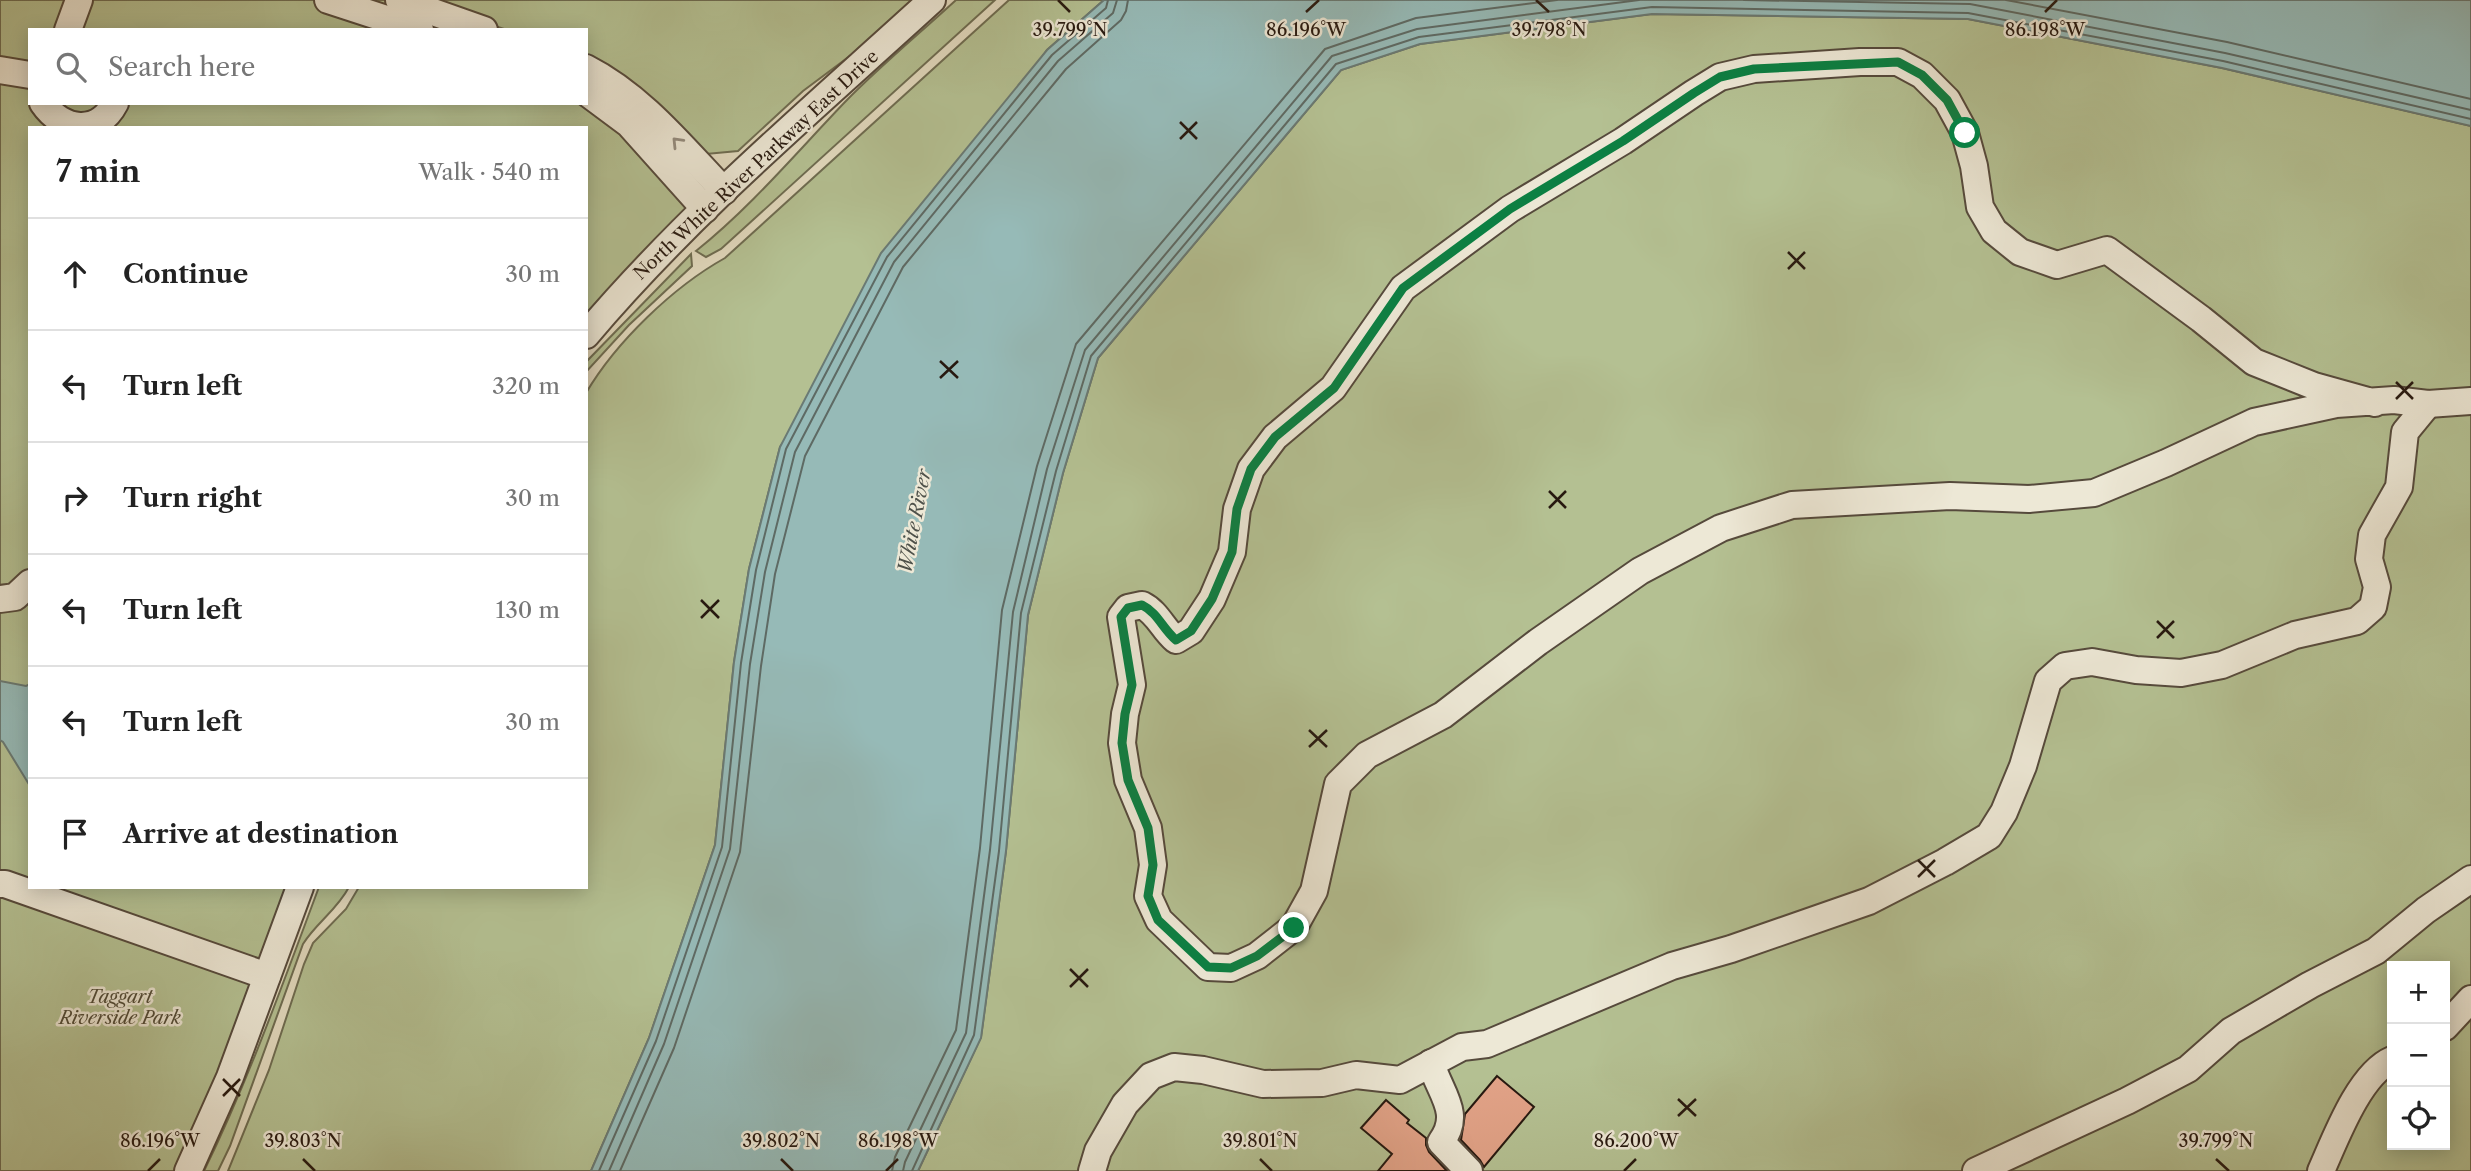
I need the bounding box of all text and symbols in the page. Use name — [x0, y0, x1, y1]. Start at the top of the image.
text: 39.799°N — [1033, 19, 1108, 41]
text: 86.196°W — [1266, 19, 1347, 41]
text: 39.798°N — [1511, 19, 1587, 41]
text: 86.198°W — [2005, 19, 2086, 41]
search box — [28, 28, 588, 105]
street label: North White River Parkway East Drive — [629, 46, 883, 284]
icon: search — [52, 48, 90, 86]
text: Search here — [108, 51, 255, 83]
route start — [1949, 117, 1980, 148]
one-way arrow — [672, 137, 685, 150]
text: 7 min — [56, 153, 140, 190]
text: Walk · 540 m — [418, 158, 560, 186]
icon: ahead — [56, 255, 94, 293]
text: Continue — [123, 258, 248, 290]
text: 30 m — [505, 260, 560, 288]
icon: left — [56, 367, 94, 405]
text: Turn left — [123, 370, 242, 402]
text: 320 m — [492, 372, 560, 400]
water label: White River — [893, 466, 936, 575]
icon: right — [56, 479, 94, 517]
text: Turn right — [123, 482, 262, 514]
text: 30 m — [505, 484, 560, 512]
icon: left — [56, 591, 94, 629]
text: Turn left — [123, 594, 242, 626]
text: 130 m — [496, 596, 560, 624]
icon: left — [56, 703, 94, 741]
text: Turn left — [123, 706, 242, 738]
text: 30 m — [505, 708, 560, 736]
icon: arrive — [56, 815, 94, 853]
text: Arrive at destination — [123, 818, 398, 850]
route end — [1278, 912, 1309, 943]
map controls — [2387, 961, 2450, 1150]
button: + — [2387, 961, 2450, 1024]
park label: Taggart Riverside Park — [57, 986, 181, 1029]
button: − — [2387, 1024, 2450, 1087]
button: locate — [2387, 1087, 2450, 1150]
text: 86.196°W — [120, 1130, 201, 1152]
text: 39.803°N — [264, 1130, 342, 1152]
text: 39.802°N — [742, 1130, 820, 1152]
text: 86.198°W — [858, 1130, 939, 1152]
text: 39.801°N — [1223, 1130, 1297, 1152]
text: 86.200°W — [1594, 1130, 1680, 1152]
text: 39.799°N — [2179, 1130, 2254, 1152]

